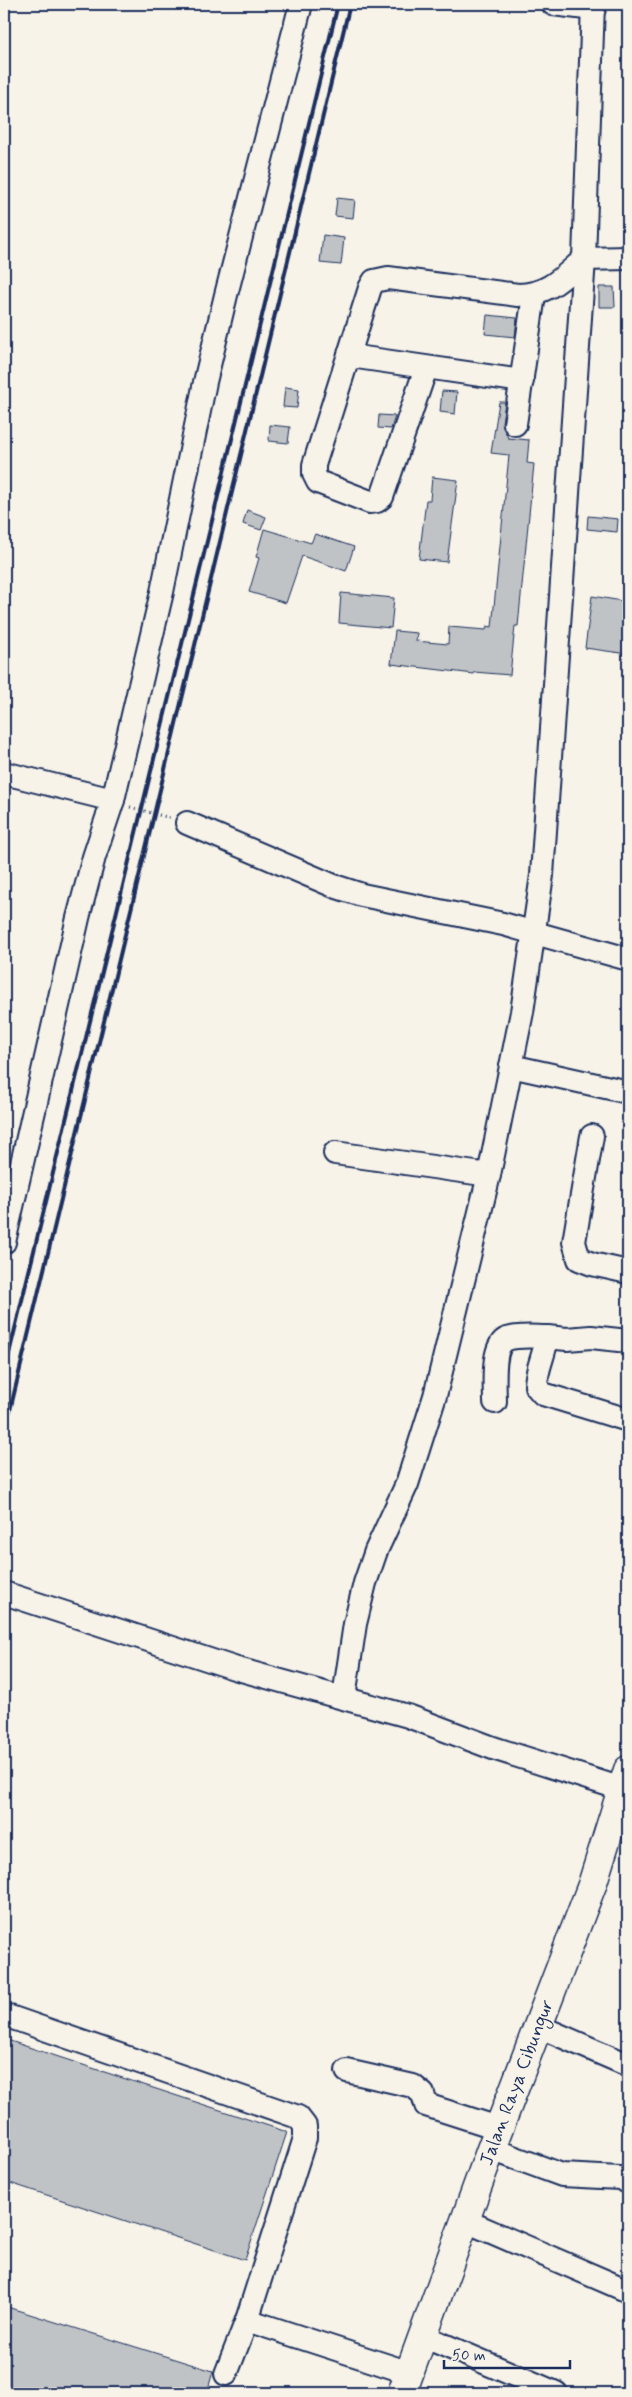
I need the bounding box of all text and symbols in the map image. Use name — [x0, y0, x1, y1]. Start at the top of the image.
street label: Jalan Raya Cibungur — [474, 1996, 560, 2169]
scale bar — [444, 2337, 571, 2369]
text: 50 m — [452, 2346, 486, 2366]

